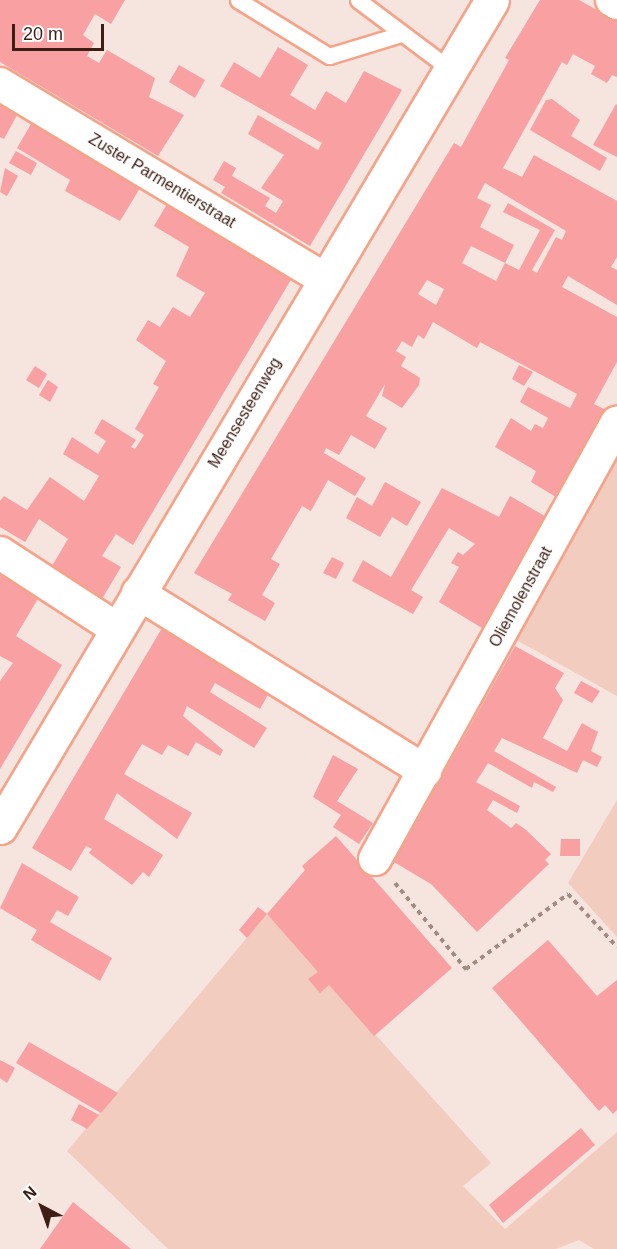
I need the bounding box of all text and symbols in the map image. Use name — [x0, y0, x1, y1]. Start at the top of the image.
scale bar — [15, 12, 106, 50]
text: 20 m — [23, 24, 63, 44]
street label: Zuster Parmentierstraat — [85, 129, 239, 233]
street label: Meensesteenweg — [204, 354, 286, 472]
street label: Oliemolenstraat — [485, 543, 557, 651]
north arrow — [12, 1177, 72, 1237]
text: N — [20, 1183, 40, 1203]

